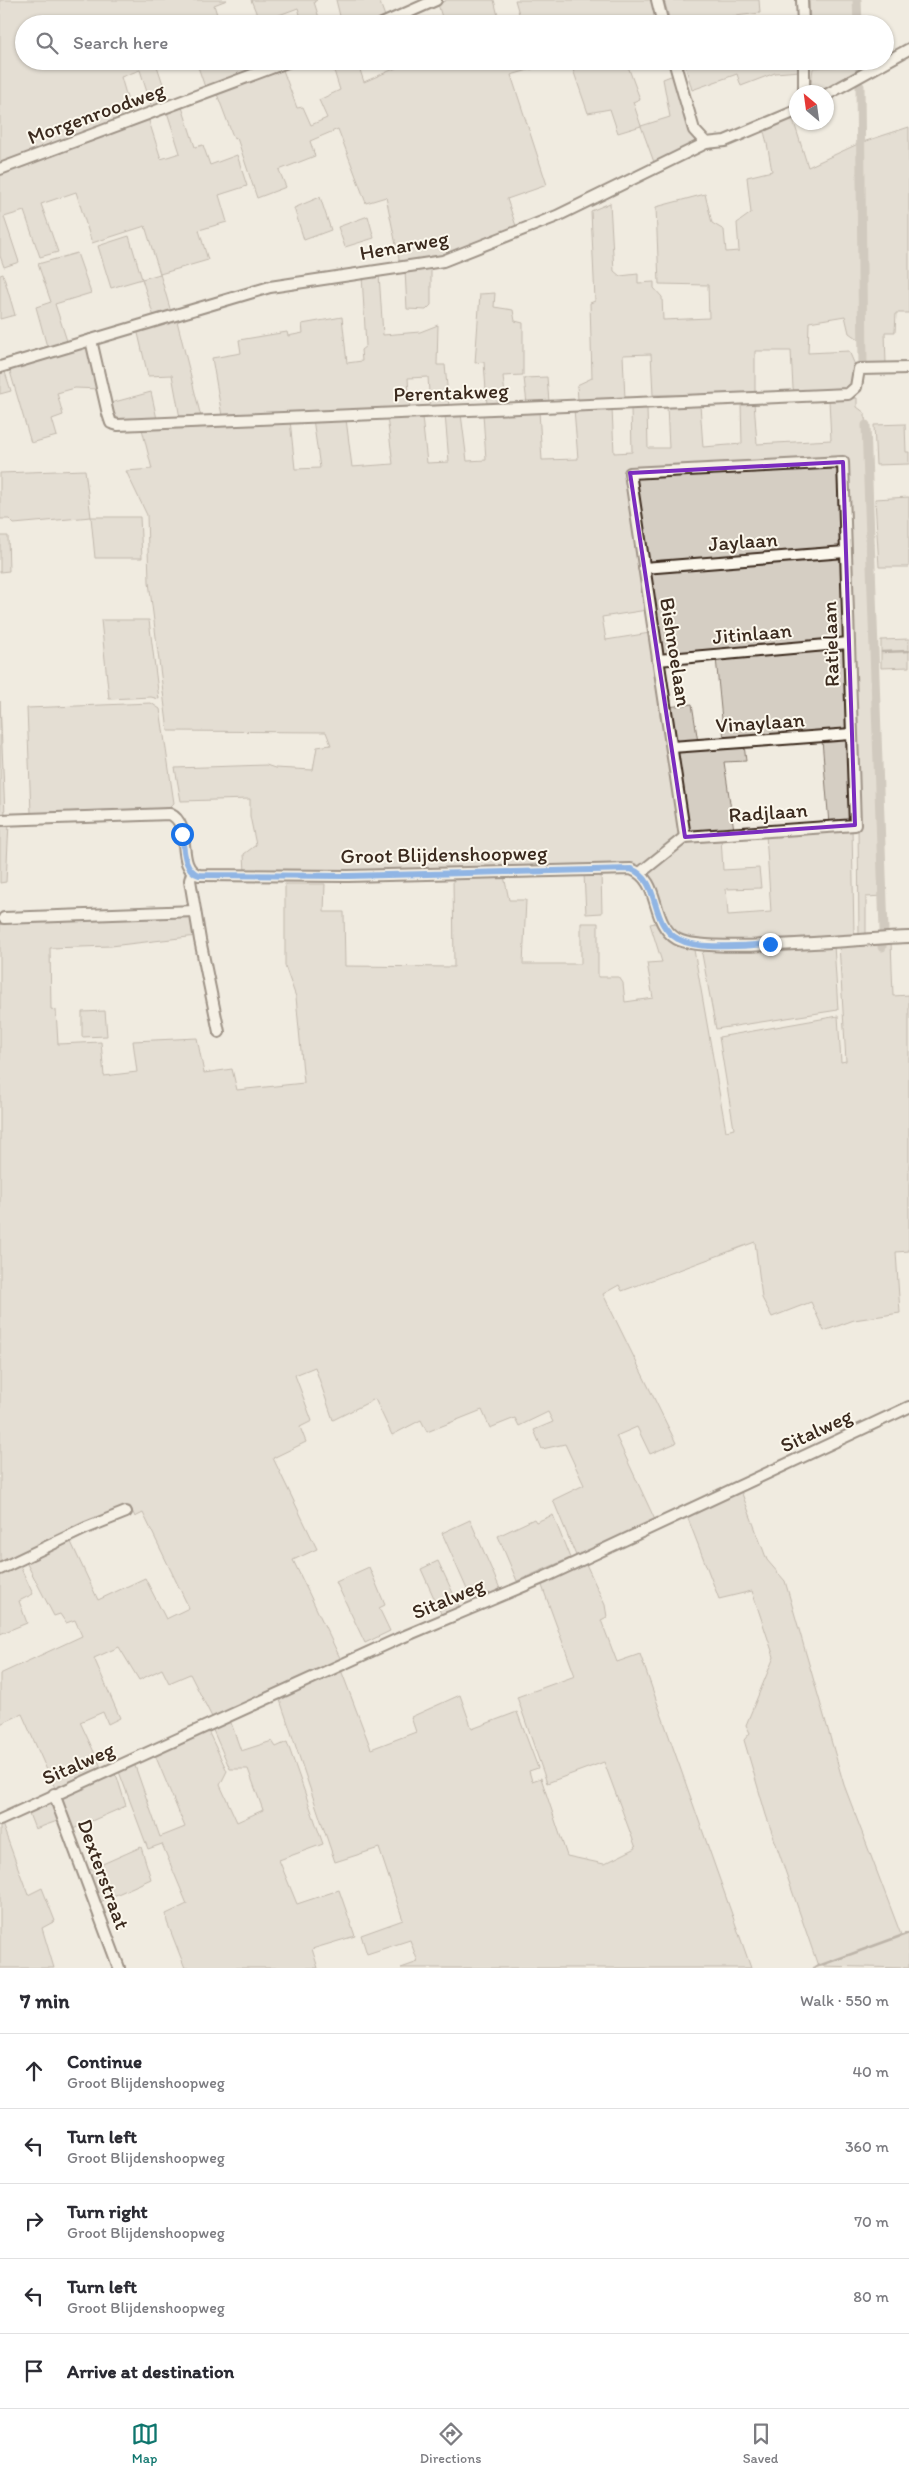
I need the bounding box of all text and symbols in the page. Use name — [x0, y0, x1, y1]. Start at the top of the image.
search box — [15, 15, 894, 70]
icon: search — [33, 29, 61, 57]
text: Search here — [73, 31, 168, 54]
street label: Morgenroodweg — [24, 77, 168, 149]
north arrow — [789, 85, 834, 130]
street label: Henarweg — [358, 225, 451, 265]
street label: Perentakweg — [393, 377, 509, 407]
street label: Jaylaan — [707, 526, 779, 556]
street label: Bishnoelaan — [655, 596, 697, 708]
street label: Ratielaan — [816, 600, 844, 687]
street label: Jitinlaan — [711, 617, 793, 649]
street label: Vinaylaan — [715, 706, 806, 738]
street label: Radjlaan — [727, 797, 809, 827]
route start — [171, 823, 194, 846]
street label: Groot Blijdenshoopweg — [340, 840, 548, 868]
route end — [759, 933, 782, 956]
street label: Sitalweg — [776, 1402, 856, 1458]
street label: Sitalweg — [408, 1571, 488, 1624]
street label: Sitalweg — [38, 1736, 118, 1790]
street label: Dexterstraat — [72, 1815, 136, 1933]
text: 7 min — [20, 1988, 69, 2013]
text: Walk · 550 m — [800, 1991, 889, 2010]
text: Continue — [67, 2050, 142, 2073]
icon: ahead — [20, 2057, 48, 2085]
text: 40 m — [852, 2062, 889, 2081]
text: Groot Blijdenshoopweg — [67, 2073, 225, 2092]
text: Turn left — [67, 2125, 137, 2148]
icon: left — [20, 2132, 48, 2160]
text: 360 m — [845, 2137, 889, 2156]
text: Groot Blijdenshoopweg — [67, 2148, 225, 2167]
text: Turn right — [67, 2200, 148, 2223]
icon: right — [20, 2207, 48, 2235]
text: 70 m — [854, 2212, 889, 2231]
text: Groot Blijdenshoopweg — [67, 2223, 225, 2242]
text: Turn left — [67, 2275, 137, 2298]
icon: left — [20, 2282, 48, 2310]
text: 80 m — [853, 2287, 889, 2306]
text: Groot Blijdenshoopweg — [67, 2298, 225, 2317]
icon: arrive — [20, 2357, 48, 2385]
text: Arrive at destination — [67, 2360, 234, 2383]
tab: Map — [131, 2420, 159, 2467]
tab: Directions — [420, 2420, 481, 2467]
tab: Saved — [743, 2420, 778, 2467]

